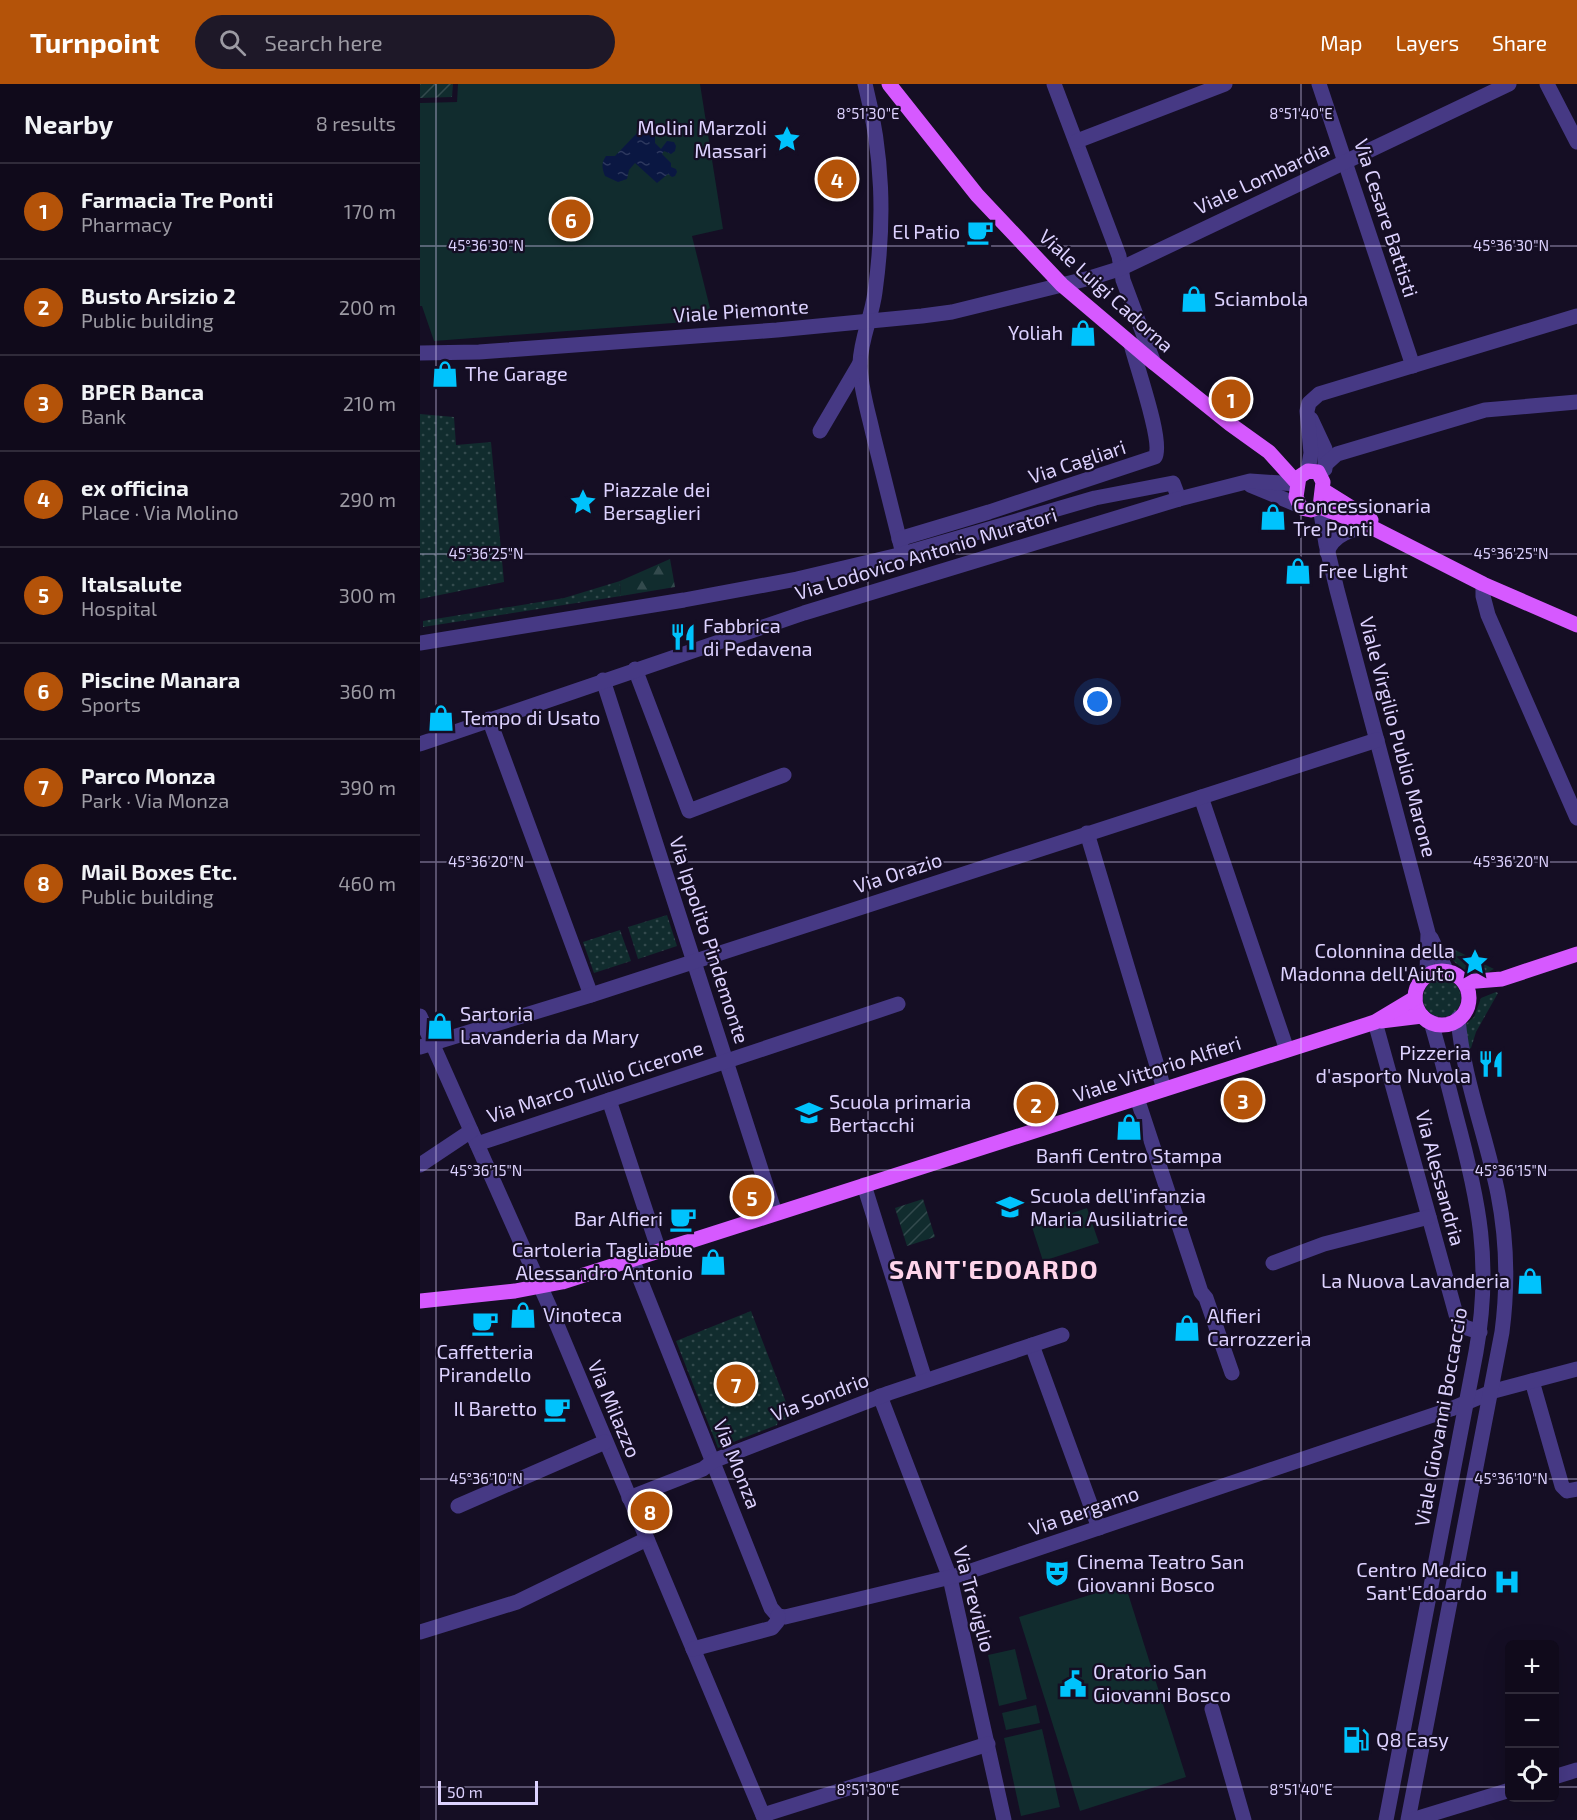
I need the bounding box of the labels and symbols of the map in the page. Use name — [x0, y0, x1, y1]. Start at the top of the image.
text: 8°51'30"E — [837, 104, 899, 122]
text: 8°51'40"E — [1269, 104, 1333, 122]
place label: Molini Marzoli Massari — [637, 115, 767, 162]
place icon: Molini Marzoli Massari — [772, 124, 802, 154]
street label: Viale Lombardia — [1190, 135, 1333, 219]
street label: Via Cesare Battisti — [1350, 135, 1424, 300]
pin: 4 — [818, 156, 856, 202]
pin: 6 — [552, 196, 590, 242]
cafe icon: El Patio — [965, 217, 995, 247]
place label: El Patio — [892, 219, 960, 243]
street label: Viale Luigi Cadorna — [1035, 224, 1179, 357]
text: 45°36'30"N — [448, 236, 524, 254]
text: 45°36'30"N — [1473, 236, 1549, 254]
shop icon: Sciambola — [1179, 284, 1209, 314]
place label: Sciambola — [1214, 286, 1308, 310]
street label: Viale Piemonte — [672, 293, 809, 327]
shop icon: Yoliah — [1068, 318, 1098, 348]
place label: Yoliah — [1008, 320, 1063, 344]
shop icon: The Garage — [430, 359, 460, 389]
place label: The Garage — [465, 361, 568, 385]
pin: 1 — [1212, 376, 1250, 422]
street label: Via Cagliari — [1025, 434, 1128, 488]
place label: Piazzale dei Bersaglieri — [603, 477, 710, 524]
place icon: Piazzale dei Bersaglieri — [568, 487, 598, 517]
place label: Concessionaria Tre Ponti — [1293, 493, 1431, 540]
street label: Via Lodovico Antonio Muratori — [792, 502, 1060, 604]
shop icon: Concessionaria Tre Ponti — [1258, 502, 1288, 532]
text: 45°36'25"N — [448, 544, 524, 562]
text: 45°36'25"N — [1473, 544, 1549, 562]
shop icon: Free Light — [1283, 556, 1313, 586]
place label: Free Light — [1318, 558, 1408, 582]
place label: Fabbrica di Pedavena — [703, 613, 813, 660]
street label: Viale Virgilio Publio Marone — [1355, 614, 1443, 860]
restaurant icon: Fabbrica di Pedavena — [668, 622, 698, 652]
your location — [1083, 687, 1112, 716]
shop icon: Tempo di Usato — [426, 703, 456, 733]
place label: Tempo di Usato — [461, 705, 600, 729]
street label: Via Ippolito Pindemonte — [665, 833, 755, 1046]
street label: Via Orazio — [850, 847, 945, 898]
text: 45°36'20"N — [448, 852, 524, 870]
text: 45°36'20"N — [1473, 852, 1549, 870]
place label: Colonnina della Madonna dell'Aiuto — [1280, 938, 1455, 985]
place icon: Colonnina della Madonna dell'Aiuto — [1460, 947, 1490, 977]
place label: Sartoria Lavanderia da Mary — [460, 1001, 639, 1048]
shop icon: Sartoria Lavanderia da Mary — [425, 1011, 455, 1041]
street label: Viale Vittorio Alfieri — [1070, 1030, 1244, 1106]
street label: Via Marco Tullio Cicerone — [484, 1035, 706, 1127]
place label: Pizzeria d'asporto Nuvola — [1316, 1040, 1471, 1087]
restaurant icon: Pizzeria d'asporto Nuvola — [1476, 1049, 1506, 1079]
pin: 3 — [1224, 1078, 1262, 1122]
pin: 2 — [1016, 1082, 1056, 1126]
place label: Scuola primaria Bertacchi — [829, 1089, 971, 1136]
school or university icon: Scuola primaria Bertacchi — [794, 1098, 824, 1128]
street label: Via Alessandria — [1411, 1107, 1471, 1248]
shop icon: Banfi Centro Stampa — [1114, 1112, 1144, 1142]
place label: Banfi Centro Stampa — [1036, 1143, 1222, 1167]
text: 45°36'15"N — [450, 1161, 522, 1179]
text: 45°36'15"N — [1475, 1161, 1547, 1179]
pin: 5 — [732, 1174, 772, 1220]
place label: Scuola dell'infanzia Maria Ausiliatrice — [1030, 1183, 1206, 1230]
school or university icon: Scuola dell'infanzia Maria Ausiliatrice — [995, 1192, 1025, 1222]
cafe icon: Bar Alfieri — [668, 1204, 698, 1234]
place label: Bar Alfieri — [574, 1206, 663, 1230]
place label: Cartoleria Tagliabue Alessandro Antonio — [512, 1237, 693, 1284]
shop icon: Cartoleria Tagliabue Alessandro Antonio — [698, 1247, 728, 1277]
district label: SANT'EDOARDO — [889, 1253, 1099, 1284]
shop icon: La Nuova Lavanderia — [1515, 1266, 1545, 1296]
place label: La Nuova Lavanderia — [1321, 1268, 1510, 1292]
shop icon: Vinoteca — [508, 1300, 538, 1330]
place label: Vinoteca — [543, 1302, 622, 1326]
place label: Alfieri Carrozzeria — [1207, 1303, 1312, 1350]
street label: Viale Giovanni Boccaccio — [1409, 1305, 1471, 1528]
cafe icon: Caffetteria Pirandello — [470, 1308, 500, 1338]
shop icon: Alfieri Carrozzeria — [1172, 1313, 1202, 1343]
place label: Caffetteria Pirandello — [436, 1339, 534, 1386]
street label: Via Milazzo — [584, 1356, 646, 1461]
pin: 7 — [716, 1362, 756, 1406]
street label: Via Sondrio — [767, 1366, 872, 1426]
cafe icon: Il Baretto — [542, 1394, 572, 1424]
place label: Il Baretto — [453, 1396, 537, 1420]
street label: Via Monza — [709, 1415, 767, 1512]
text: 45°36'10"N — [449, 1469, 523, 1487]
text: 45°36'10"N — [1474, 1469, 1548, 1487]
street label: Via Bergamo — [1026, 1480, 1142, 1540]
pin: 8 — [630, 1488, 670, 1534]
street label: Via Treviglio — [949, 1543, 1001, 1655]
place label: Cinema Teatro San Giovanni Bosco — [1077, 1549, 1244, 1596]
place label: Centro Medico Sant'Edoardo — [1356, 1557, 1487, 1604]
theatre icon: Cinema Teatro San Giovanni Bosco — [1042, 1558, 1072, 1588]
hospital icon: Centro Medico Sant'Edoardo — [1492, 1567, 1522, 1597]
place label: Oratorio San Giovanni Bosco — [1093, 1659, 1231, 1706]
public building icon: Oratorio San Giovanni Bosco — [1058, 1669, 1088, 1699]
fuel station icon: Q8 Easy — [1341, 1725, 1371, 1755]
place label: Q8 Easy — [1376, 1727, 1449, 1751]
scale bar — [438, 1778, 538, 1806]
text: 8°51'30"E — [837, 1780, 899, 1798]
text: 8°51'40"E — [1269, 1780, 1333, 1798]

